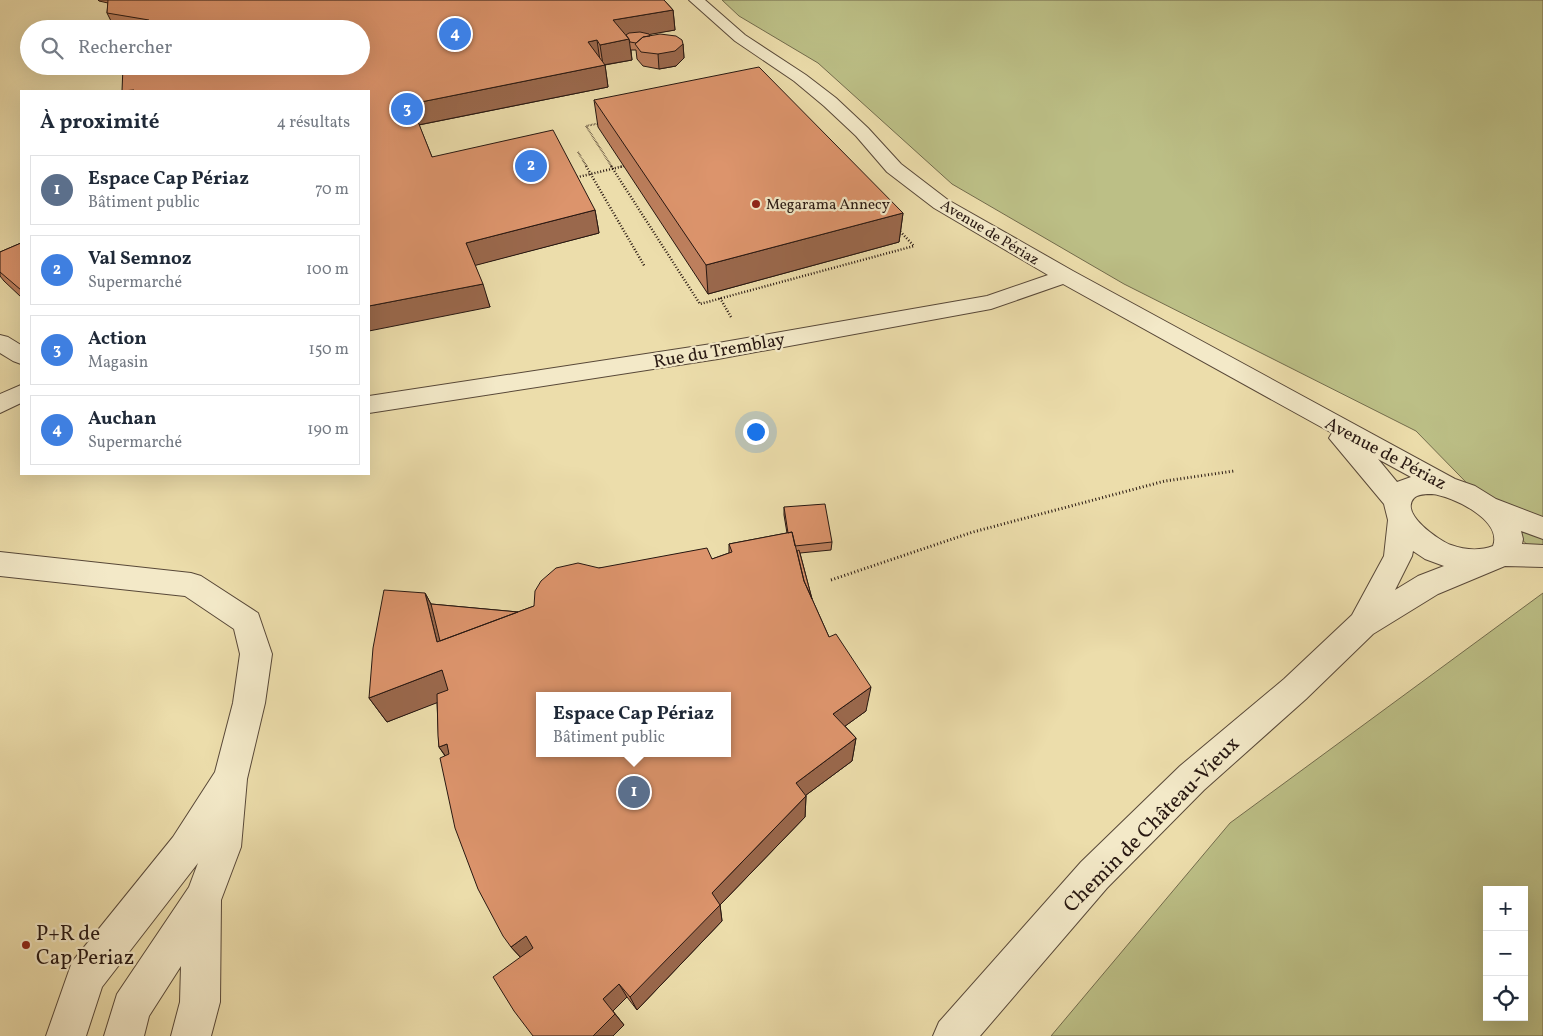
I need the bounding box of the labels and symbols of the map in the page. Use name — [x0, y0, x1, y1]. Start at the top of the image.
pin: 4 — [439, 15, 471, 53]
pin: 3 — [391, 90, 423, 128]
pin: 2 — [515, 147, 547, 185]
place label: Megarama Annecy — [766, 195, 890, 216]
street label: Avenue de Périaz — [936, 195, 1043, 271]
marker: Megarama Annecy — [750, 198, 762, 210]
street label: Rue du Tremblay — [652, 328, 787, 375]
street label: Avenue de Périaz — [1320, 412, 1450, 497]
your location — [743, 419, 769, 445]
street label: Chemin de Château-Vieux — [1057, 730, 1247, 920]
pin: 1 — [618, 773, 650, 811]
place label: P+R de Cap Periaz — [36, 920, 134, 973]
marker: P+R de Cap Periaz — [20, 939, 32, 951]

